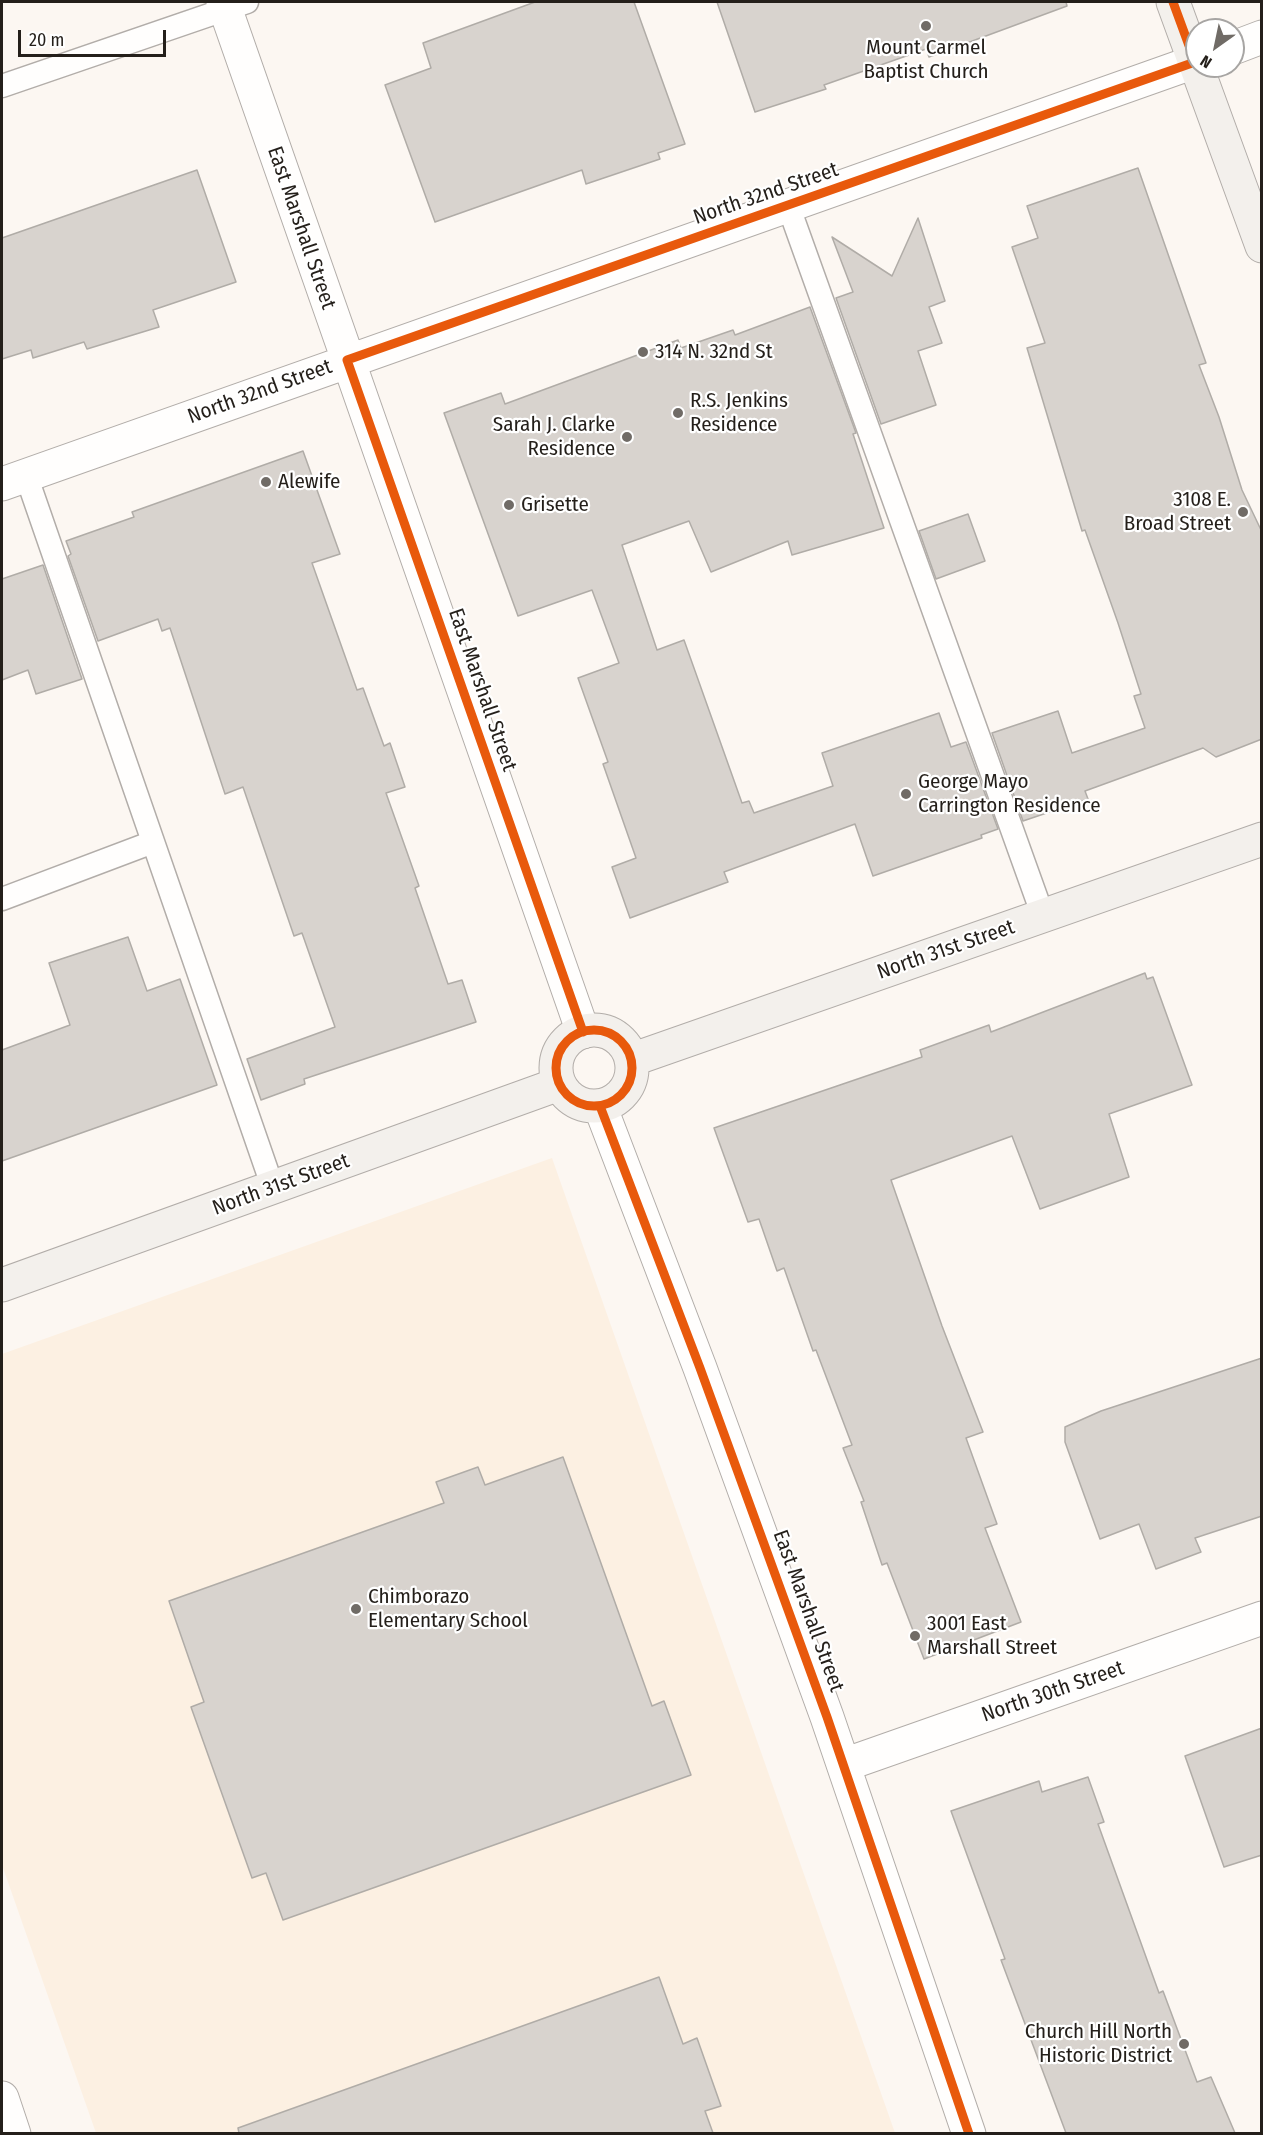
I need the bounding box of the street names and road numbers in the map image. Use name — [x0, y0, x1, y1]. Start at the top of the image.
street label: East Marshall Street — [261, 143, 341, 313]
street label: North 32nd Street — [690, 157, 842, 231]
street label: North 32nd Street — [185, 354, 335, 430]
street label: East Marshall Street — [442, 605, 522, 775]
street label: North 31st Street — [874, 915, 1018, 985]
street label: North 31st Street — [209, 1149, 353, 1221]
street label: East Marshall Street — [767, 1527, 849, 1695]
street label: North 30th Street — [978, 1656, 1128, 1728]

